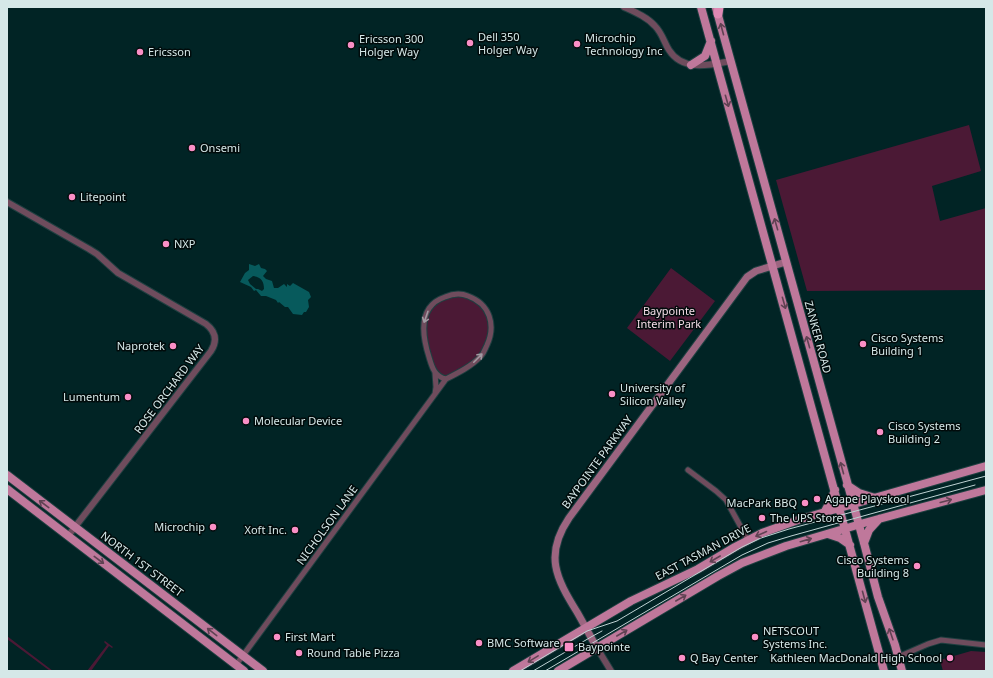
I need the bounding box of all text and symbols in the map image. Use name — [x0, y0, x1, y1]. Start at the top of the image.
one-way arrow — [718, 23, 726, 36]
place label: Dell 350 Holger Way — [478, 29, 538, 57]
place label: Microchip Technology Inc — [585, 30, 663, 58]
place label: Ericsson 300 Holger Way — [359, 31, 424, 59]
marker: Dell 350 Holger Way — [465, 38, 475, 48]
marker: Microchip Technology Inc — [572, 39, 582, 49]
marker: Ericsson 300 Holger Way — [346, 40, 356, 50]
place label: Ericsson — [148, 44, 191, 59]
marker: Ericsson — [135, 47, 145, 57]
one-way arrow — [724, 94, 732, 107]
place label: Onsemi — [200, 140, 240, 155]
marker: Onsemi — [187, 143, 197, 153]
place label: Litepoint — [80, 189, 126, 204]
marker: Litepoint — [67, 192, 77, 202]
one-way arrow — [772, 218, 779, 231]
place label: NXP — [174, 236, 196, 251]
marker: NXP — [161, 239, 171, 249]
one-way arrow — [780, 296, 788, 309]
street label: ZANKER ROAD — [802, 299, 835, 375]
park label: Baypointe Interim Park — [637, 303, 701, 331]
one-way arrow — [422, 310, 429, 323]
place label: Cisco Systems Building 1 — [871, 330, 944, 358]
one-way arrow — [804, 336, 811, 349]
place label: Naprotek — [117, 338, 165, 353]
marker: Cisco Systems Building 1 — [858, 339, 868, 349]
street label: ROSE ORCHARD WAY — [130, 340, 208, 436]
marker: Naprotek — [168, 341, 178, 351]
one-way arrow — [473, 353, 483, 363]
place label: University of Silicon Valley — [620, 380, 686, 408]
place label: Lumentum — [63, 389, 120, 404]
marker: University of Silicon Valley — [607, 389, 617, 399]
marker: Lumentum — [123, 392, 133, 402]
street label: BAYPOINTE PARKWAY — [558, 412, 636, 511]
place label: Molecular Device — [254, 413, 342, 428]
marker: Molecular Device — [241, 416, 251, 426]
place label: Cisco Systems Building 2 — [888, 418, 961, 446]
marker: Cisco Systems Building 2 — [875, 427, 885, 437]
one-way arrow — [838, 461, 845, 474]
street label: NICHOLSON LANE — [293, 482, 360, 567]
place label: Agape Playskool — [825, 491, 909, 506]
marker: Agape Playskool — [812, 494, 822, 504]
place label: MacPark BBQ — [727, 495, 797, 510]
one-way arrow — [939, 497, 952, 504]
marker: MacPark BBQ — [800, 498, 810, 508]
one-way arrow — [39, 499, 50, 508]
place label: The UPS Store — [770, 510, 843, 525]
marker: The UPS Store — [757, 513, 767, 523]
place label: Microchip — [154, 519, 205, 534]
street label: EAST TASMAN DRIVE — [652, 520, 753, 583]
marker: Microchip — [208, 522, 218, 532]
place label: Xoft Inc. — [245, 522, 287, 537]
marker: Xoft Inc. — [290, 525, 300, 535]
street label: NORTH 1ST STREET — [98, 528, 187, 600]
one-way arrow — [756, 531, 768, 538]
one-way arrow — [799, 536, 812, 543]
place label: Cisco Systems Building 8 — [836, 552, 909, 580]
one-way arrow — [94, 556, 105, 564]
one-way arrow — [709, 556, 721, 564]
marker: Cisco Systems Building 8 — [912, 561, 922, 571]
one-way arrow — [861, 590, 868, 603]
one-way arrow — [675, 594, 687, 602]
place label: NETSCOUT Systems Inc. — [763, 623, 827, 651]
one-way arrow — [887, 627, 894, 640]
one-way arrow — [207, 628, 218, 636]
one-way arrow — [616, 628, 628, 636]
place label: First Mart — [285, 629, 335, 644]
marker: First Mart — [272, 632, 282, 642]
marker: NETSCOUT Systems Inc. — [750, 632, 760, 642]
place label: BMC Software — [487, 635, 560, 650]
marker: BMC Software — [474, 638, 484, 648]
place label: Baypointe — [578, 639, 630, 654]
marker: Baypointe — [563, 641, 575, 653]
place label: Round Table Pizza — [307, 645, 400, 660]
marker: Round Table Pizza — [294, 648, 304, 658]
place label: Q Bay Center — [690, 650, 758, 665]
place label: Kathleen MacDonald High School — [770, 650, 942, 665]
marker: Q Bay Center — [677, 653, 687, 663]
marker: Kathleen MacDonald High School — [945, 653, 955, 663]
one-way arrow — [528, 655, 539, 663]

